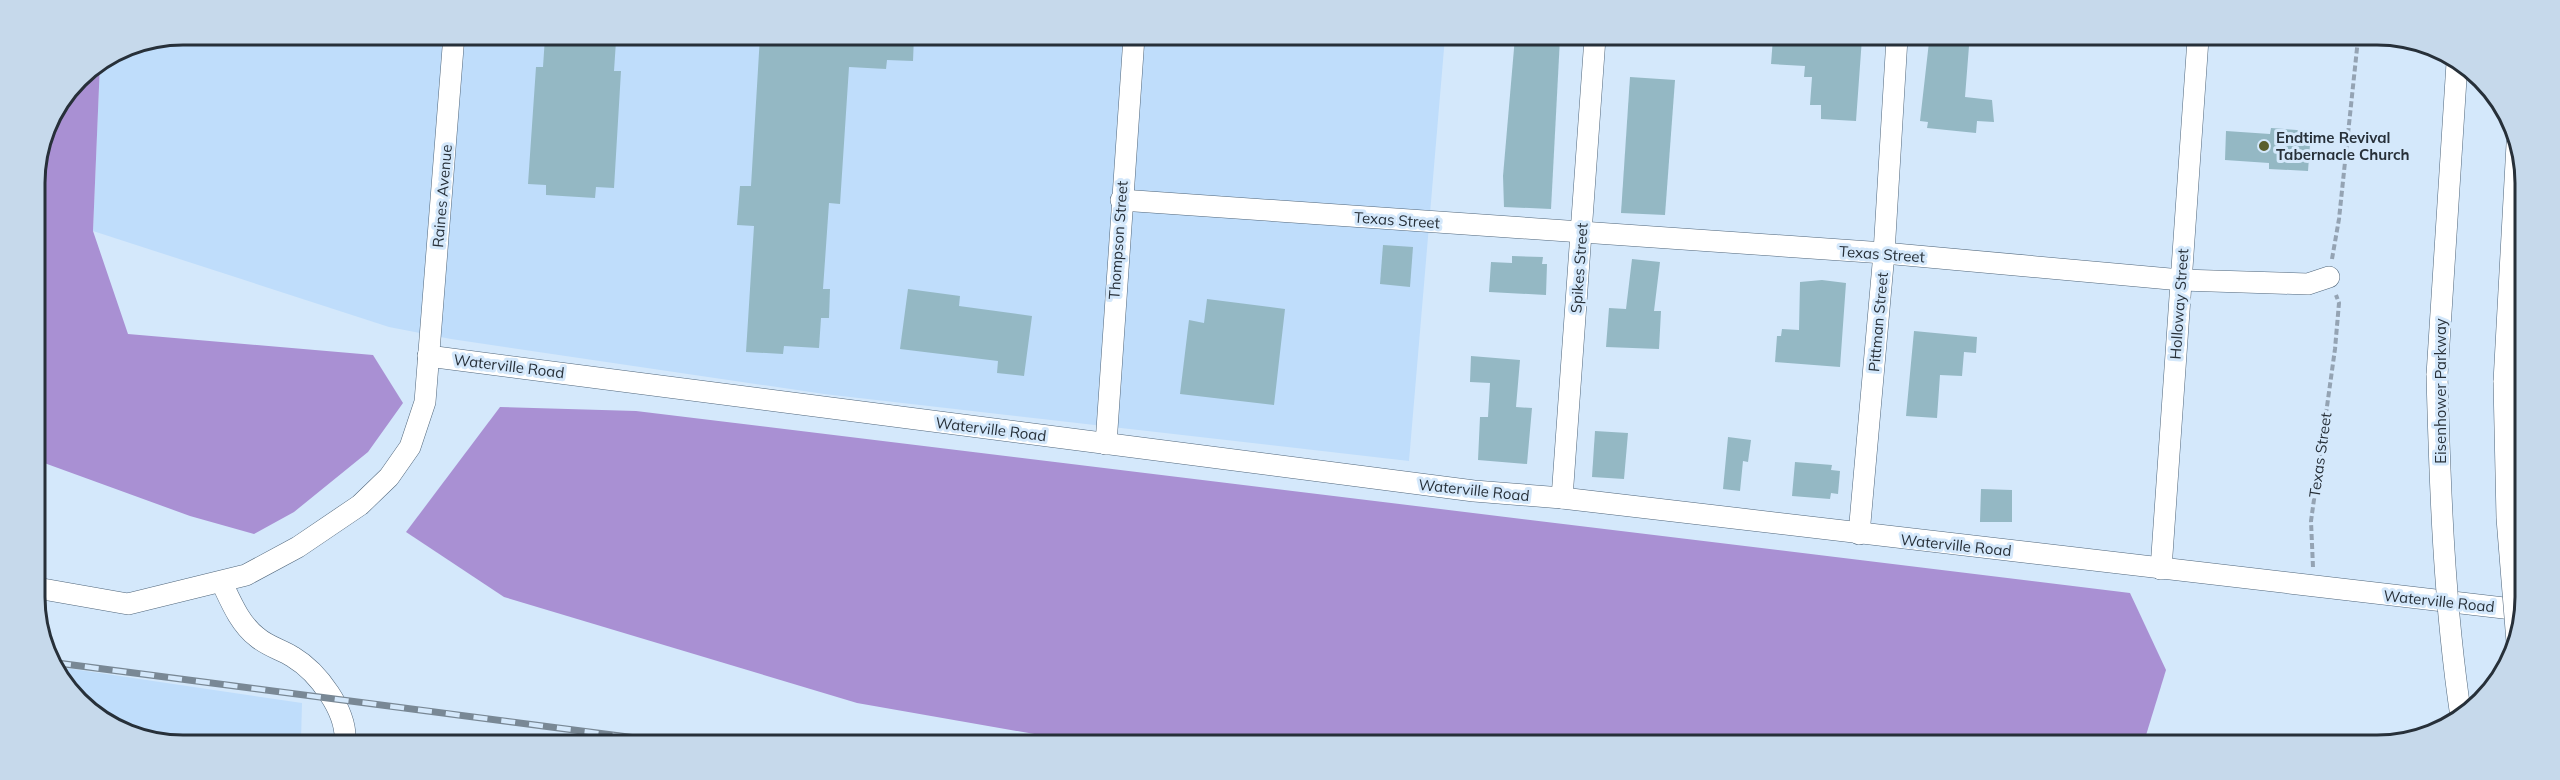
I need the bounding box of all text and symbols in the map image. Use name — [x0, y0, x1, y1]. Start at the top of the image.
place label: Endtime Revival Tabernacle Church — [2276, 128, 2410, 164]
marker: Endtime Revival Tabernacle Church — [2257, 139, 2271, 153]
street label: Raines Avenue — [428, 144, 456, 248]
street label: Thompson Street — [1104, 180, 1132, 300]
street label: Texas Street — [1354, 208, 1440, 232]
street label: Spikes Street — [1566, 222, 1592, 314]
street label: Texas Street — [1839, 242, 1925, 266]
street label: Holloway Street — [2166, 248, 2192, 360]
street label: Pittman Street — [1864, 271, 1892, 373]
street label: Eisenhower Parkway — [2431, 318, 2450, 464]
street label: Waterville Road — [452, 350, 566, 382]
street label: Texas Street — [2305, 411, 2335, 499]
street label: Waterville Road — [934, 413, 1048, 445]
street label: Waterville Road — [1418, 475, 1530, 505]
street label: Waterville Road — [1900, 530, 2012, 560]
street label: Waterville Road — [2383, 586, 2495, 616]

